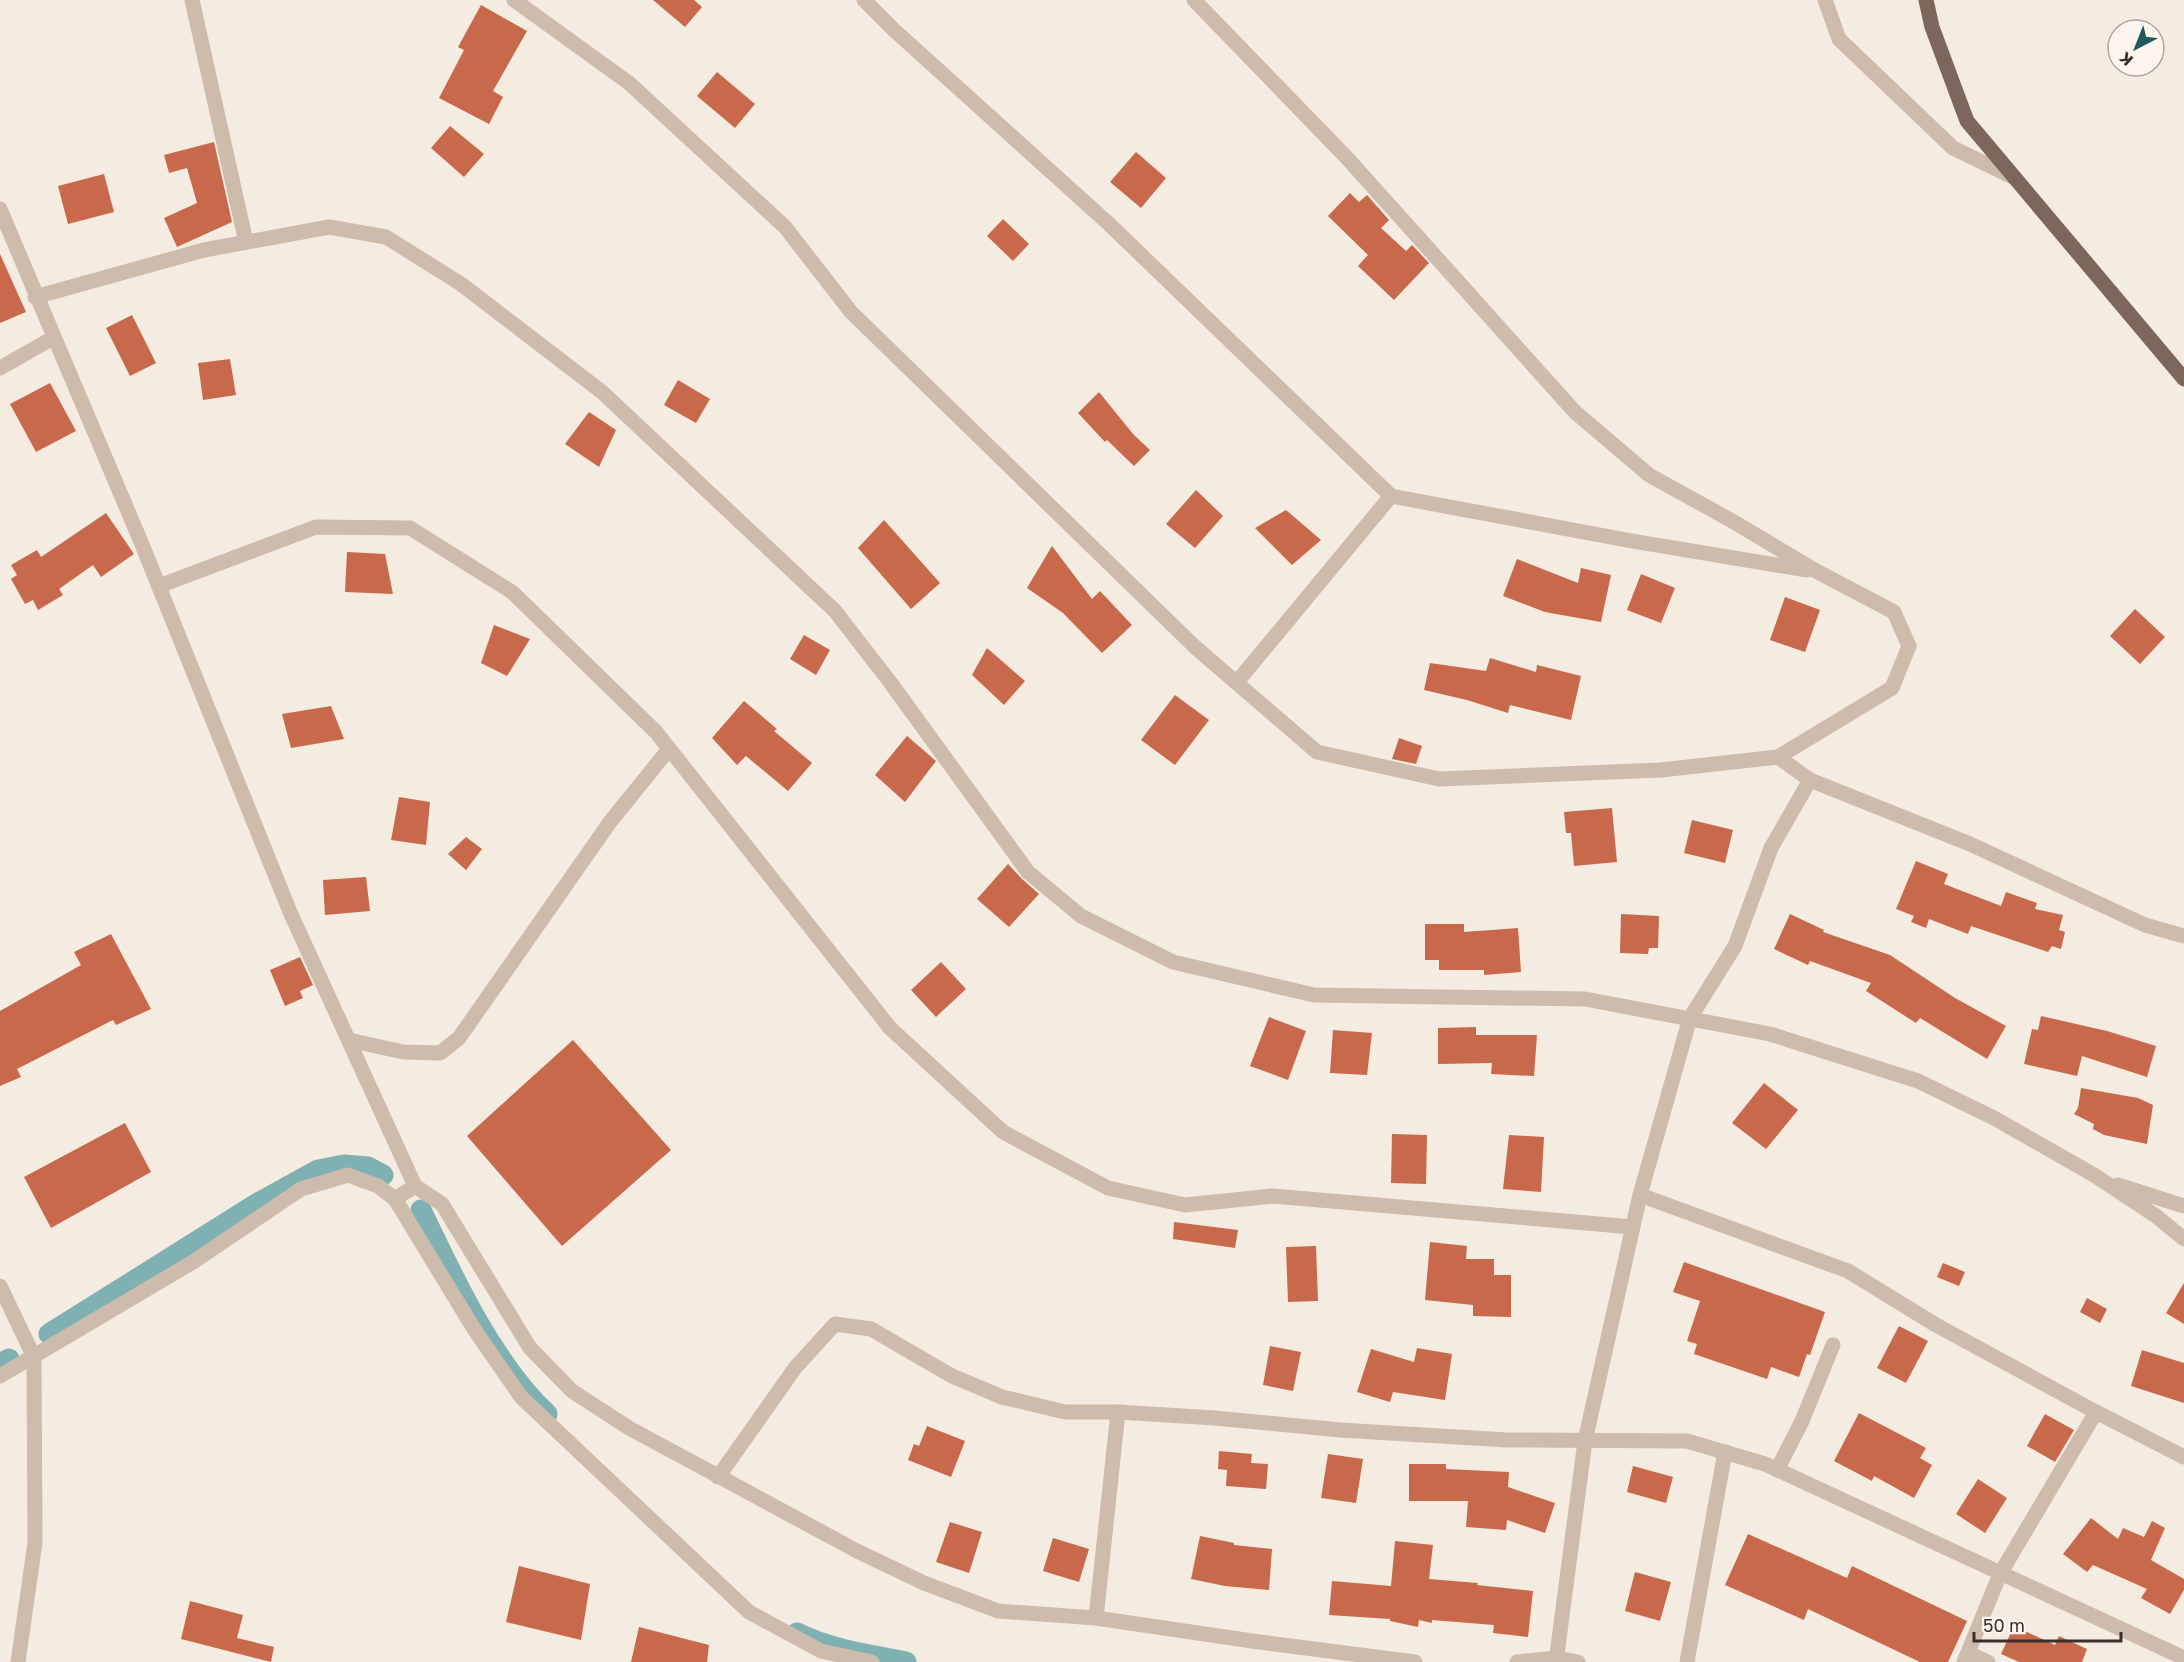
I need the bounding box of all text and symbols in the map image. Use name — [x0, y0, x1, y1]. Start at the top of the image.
north arrow — [2106, 18, 2166, 78]
text: K — [2115, 48, 2137, 70]
scale bar — [1974, 1605, 2121, 1643]
text: 50 m — [1983, 1614, 2025, 1636]

